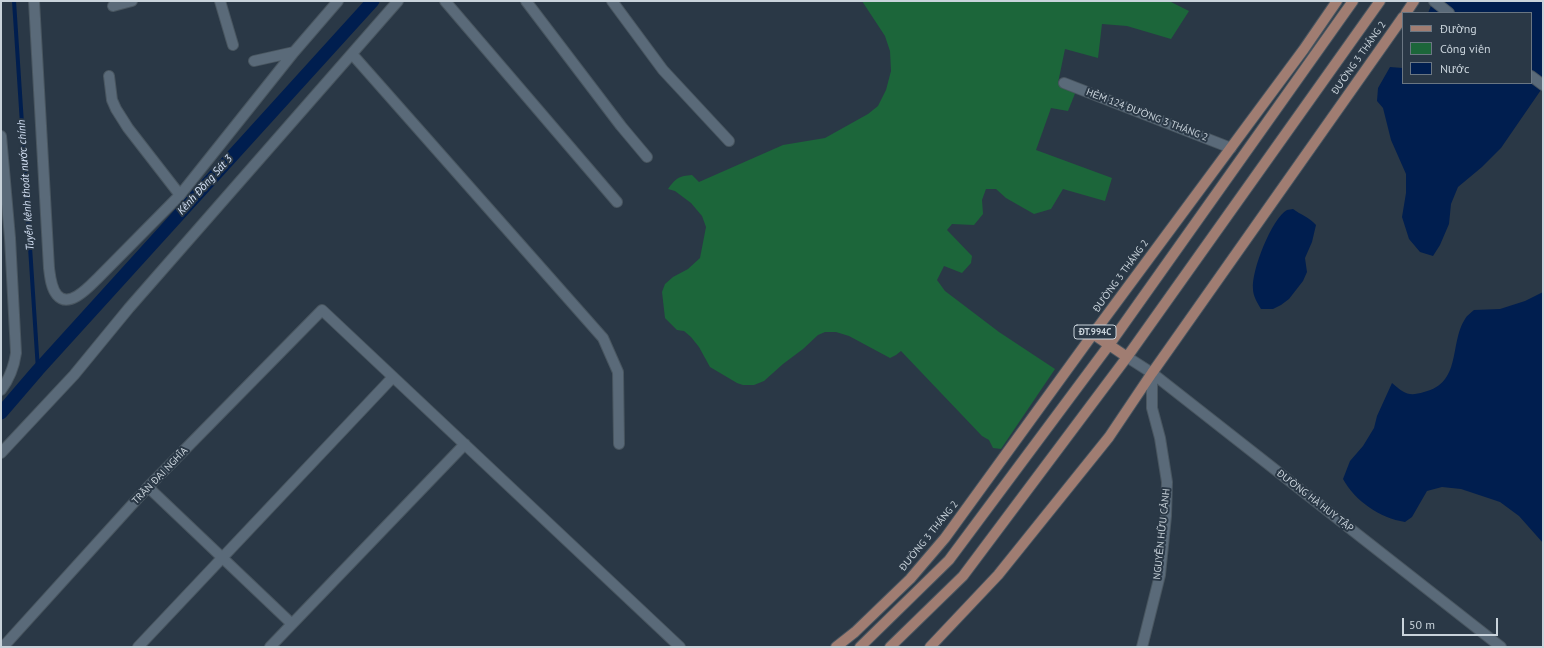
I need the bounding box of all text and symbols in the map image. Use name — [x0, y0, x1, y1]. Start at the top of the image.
legend — [1402, 12, 1532, 84]
street label: ĐƯỜNG 3 THÁNG 2 — [1329, 19, 1389, 97]
text: Đường — [1440, 21, 1477, 36]
text: Công viên — [1440, 41, 1491, 56]
text: Nước — [1440, 61, 1469, 76]
street label: HẺM 124 ĐƯỜNG 3 THÁNG 2 — [1084, 86, 1210, 144]
water label: Tuyến kênh thoát nước chính — [15, 119, 37, 251]
water label: Kênh Đồng Sát 3 — [175, 152, 235, 218]
street label: ĐƯỜNG 3 THÁNG 2 — [1091, 238, 1151, 314]
road number: ĐT.994C — [1074, 325, 1116, 339]
street label: TRẦN ĐẠI NGHĨA — [130, 445, 190, 507]
street label: ĐƯỜNG HÀ HUY TẬP — [1274, 467, 1356, 535]
street label: NGUYỄN HỮU CẢNH — [1151, 488, 1173, 580]
street label: ĐƯỜNG 3 THÁNG 2 — [897, 499, 961, 573]
scale bar — [1404, 610, 1500, 636]
text: 50 m — [1409, 617, 1435, 632]

